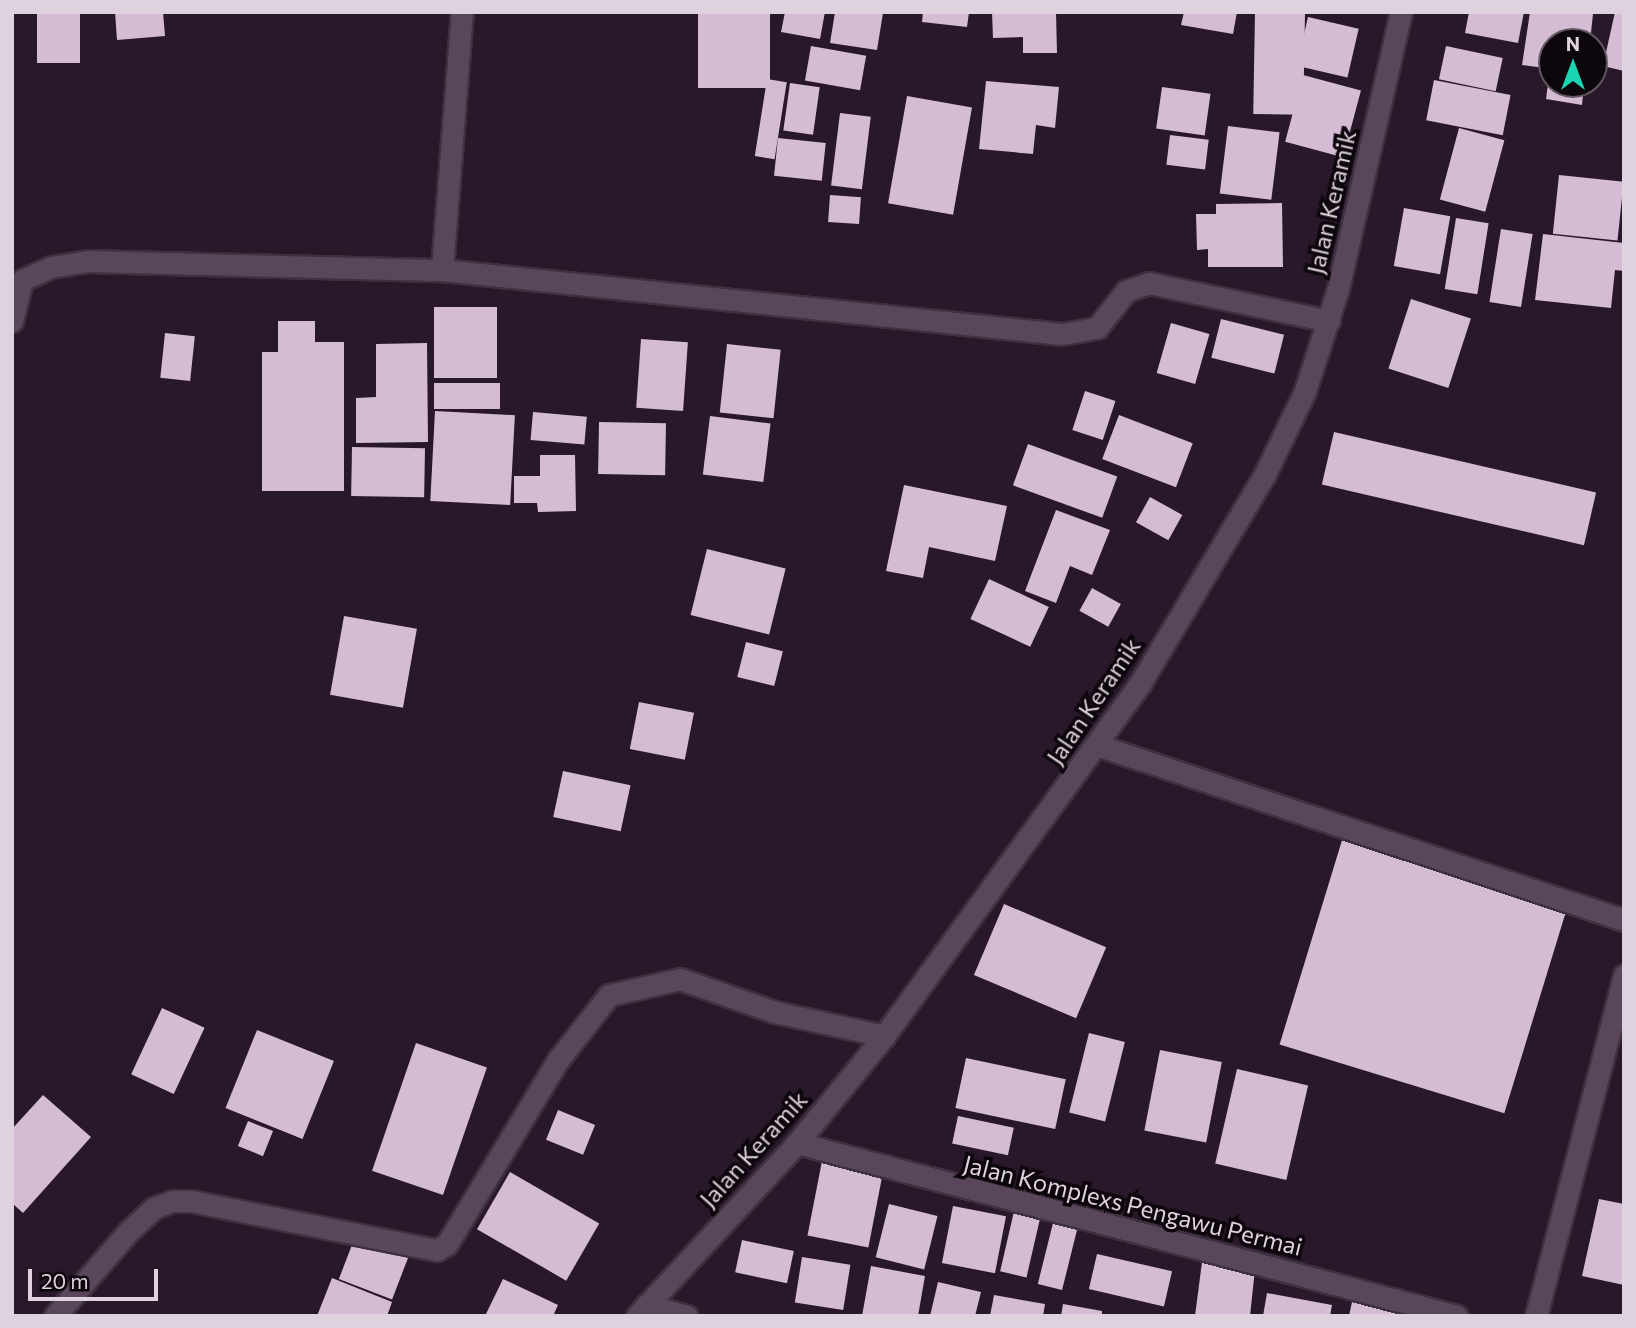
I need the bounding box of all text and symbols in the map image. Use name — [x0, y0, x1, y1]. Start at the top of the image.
north arrow — [1538, 28, 1608, 98]
text: N — [1566, 32, 1580, 55]
street label: Jalan Keramik — [1300, 127, 1362, 277]
street label: Jalan Keramik — [1040, 632, 1146, 770]
street label: Jalan Keramik — [693, 1085, 813, 1213]
street label: Jalan Komplexs Pengawu Permai — [961, 1149, 1305, 1261]
scale bar — [32, 1254, 161, 1298]
text: 20 m — [41, 1268, 89, 1293]

